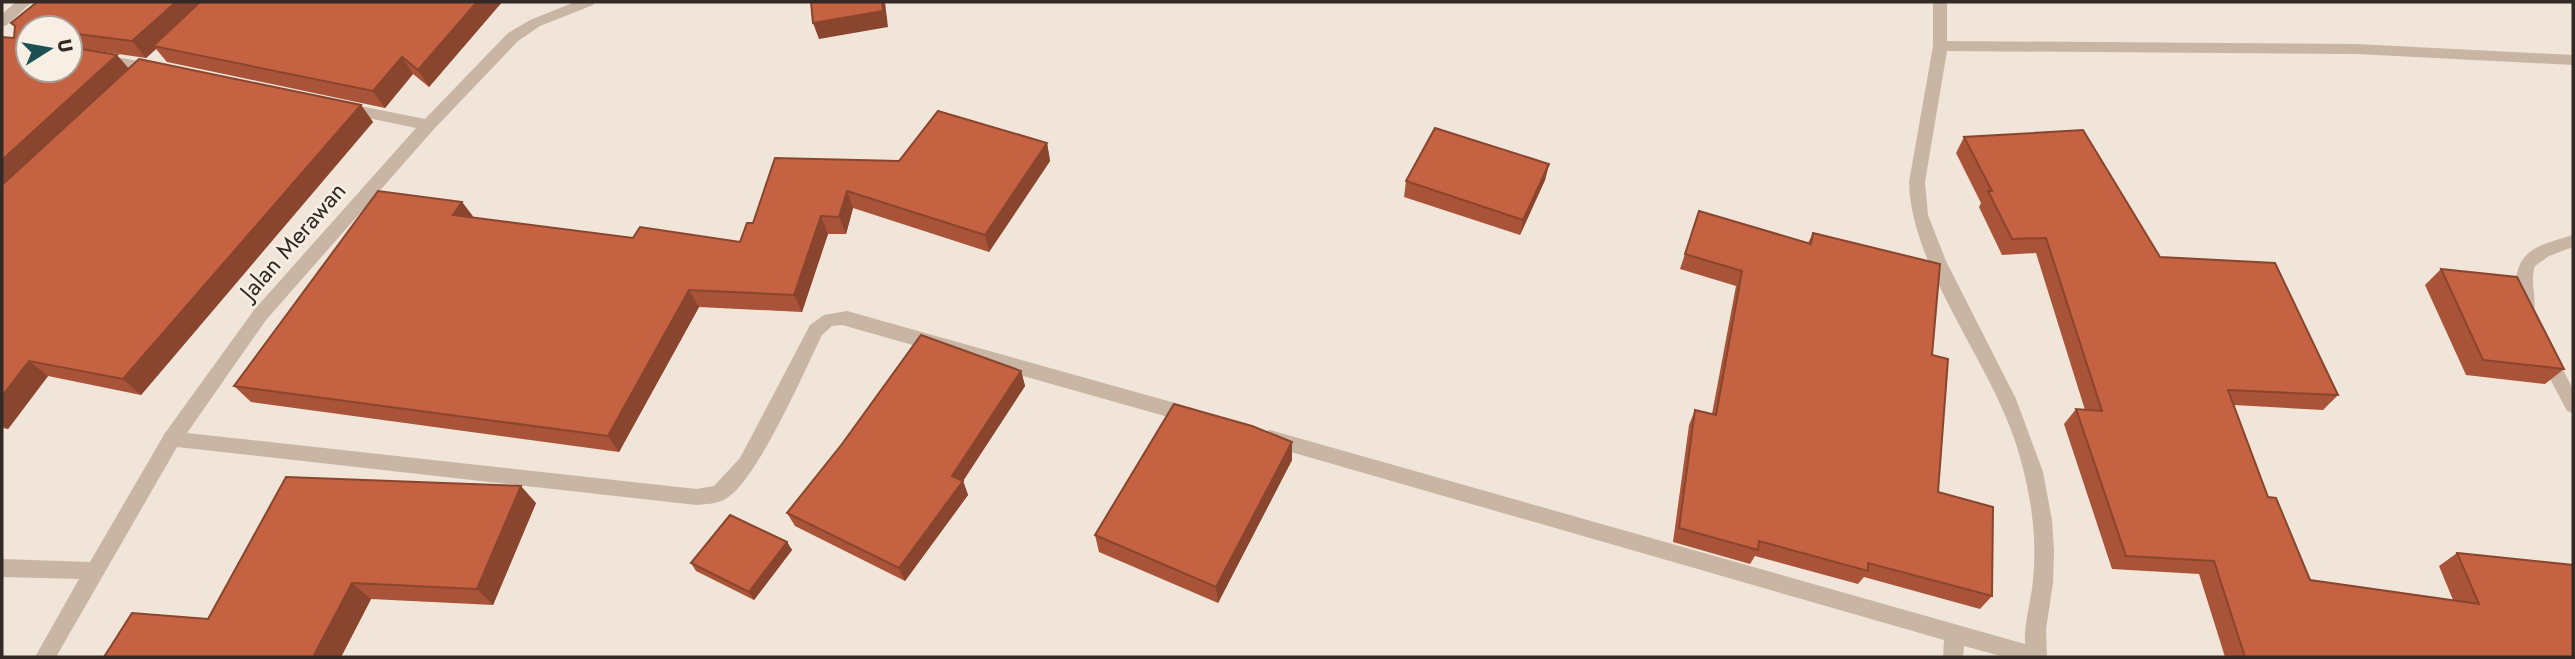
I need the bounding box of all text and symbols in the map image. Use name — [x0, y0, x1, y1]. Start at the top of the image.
north arrow — [14, 14, 84, 84]
text: U — [51, 37, 80, 55]
street label: Jalan Merawan — [230, 174, 354, 310]

